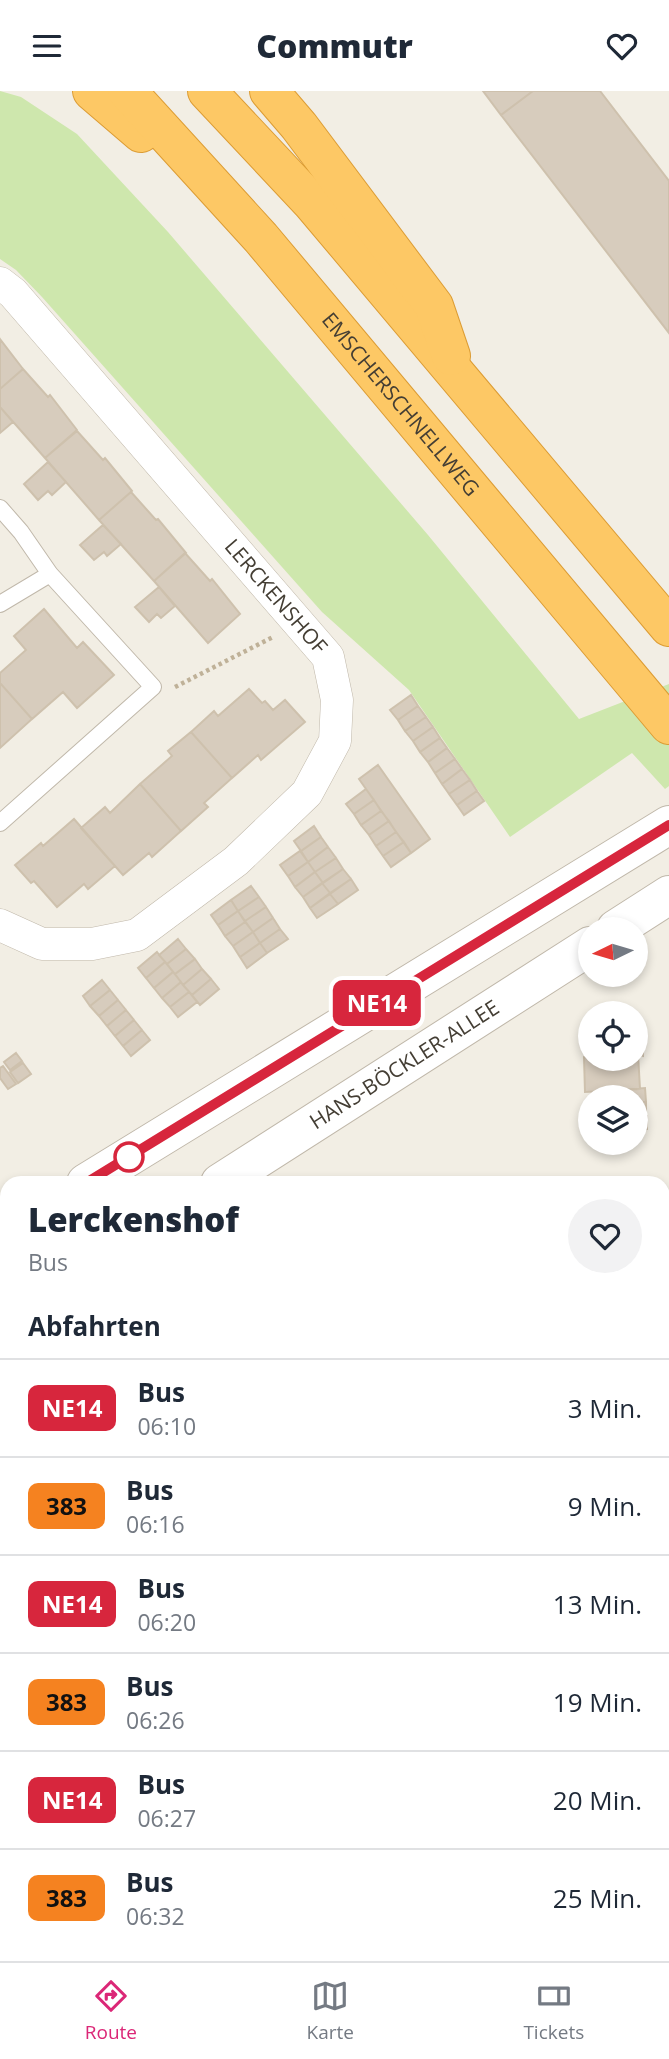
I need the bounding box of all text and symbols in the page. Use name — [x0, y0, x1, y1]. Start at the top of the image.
text: Commutr — [256, 24, 413, 67]
icon: menu — [28, 27, 66, 65]
icon: heart — [603, 27, 641, 65]
street label: EMSCHERSCHNELLWEG — [316, 306, 486, 501]
street label: LERCKENSHOF — [219, 533, 334, 660]
north arrow — [578, 917, 648, 987]
map controls — [578, 917, 648, 1155]
line badge: NE14 — [328, 980, 426, 1026]
text: NE14 — [347, 986, 407, 1019]
street label: HANS-BÖCKLER-ALLEE — [304, 993, 504, 1135]
button: locate — [578, 1001, 648, 1071]
button: layers — [578, 1085, 648, 1155]
unlabelled marker — [114, 1142, 144, 1172]
text: Lerckenshof — [28, 1197, 239, 1242]
button: heart — [568, 1199, 642, 1273]
text: Bus — [28, 1246, 68, 1278]
text: Abfahrten — [28, 1308, 161, 1344]
text: Bus — [137, 1374, 185, 1410]
text: 3 Min. — [568, 1390, 642, 1426]
text: NE14 — [42, 1391, 102, 1424]
text: 06:10 — [137, 1410, 196, 1442]
text: Bus — [126, 1472, 173, 1508]
text: 9 Min. — [568, 1488, 642, 1524]
text: 383 — [46, 1489, 87, 1522]
text: 06:16 — [126, 1508, 185, 1540]
text: Bus — [137, 1570, 185, 1606]
text: 13 Min. — [553, 1586, 642, 1622]
text: NE14 — [42, 1587, 102, 1620]
text: 06:20 — [137, 1606, 196, 1638]
text: Bus — [126, 1668, 173, 1704]
text: 19 Min. — [553, 1684, 642, 1720]
text: 383 — [46, 1685, 87, 1718]
text: 06:26 — [126, 1704, 185, 1736]
text: Bus — [137, 1766, 185, 1802]
text: 20 Min. — [553, 1782, 642, 1818]
text: NE14 — [42, 1783, 102, 1816]
text: 06:27 — [137, 1802, 196, 1834]
text: Bus — [126, 1864, 173, 1900]
text: 25 Min. — [553, 1880, 642, 1916]
text: 383 — [46, 1881, 87, 1914]
text: 06:32 — [126, 1900, 185, 1932]
tab: Route — [85, 1977, 137, 2045]
tab: Karte — [307, 1977, 354, 2045]
tab: Tickets — [523, 1977, 584, 2045]

